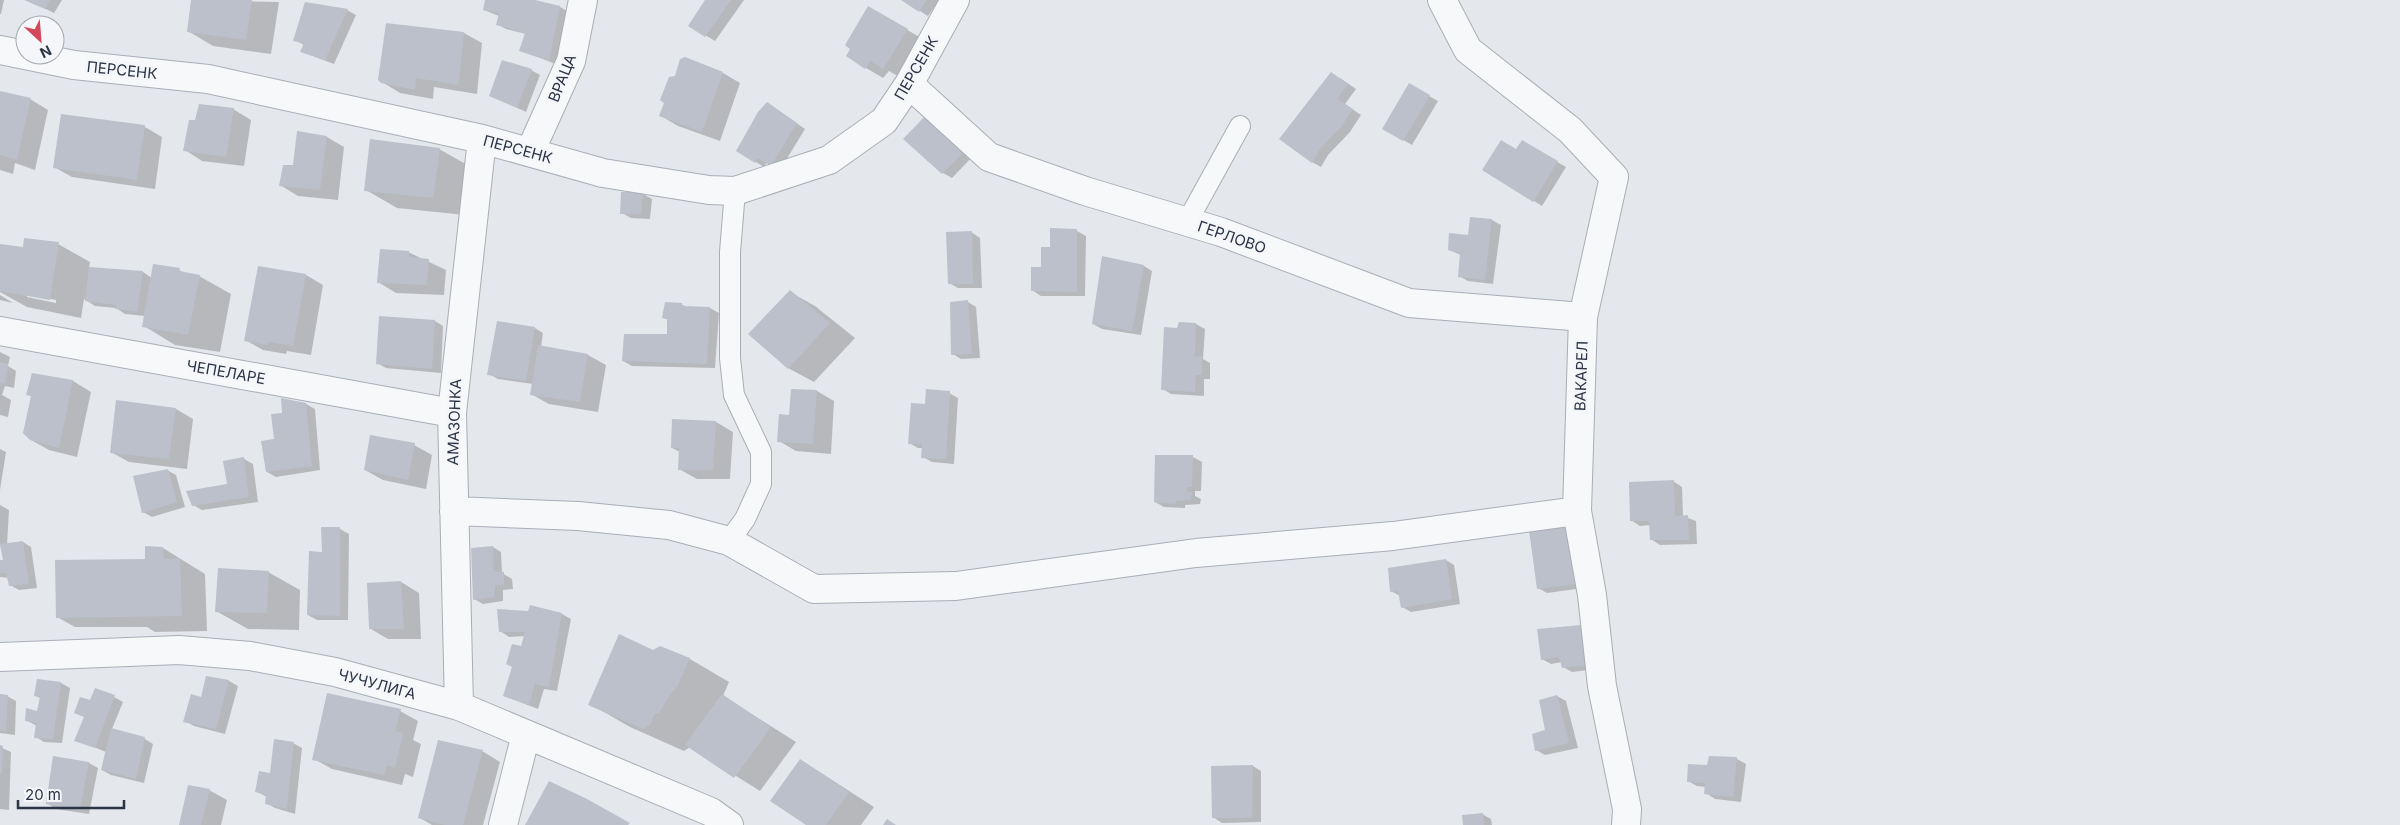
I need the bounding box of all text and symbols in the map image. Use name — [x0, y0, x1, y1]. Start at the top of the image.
north arrow — [15, 15, 65, 65]
street label: ПЕРСЕНК — [890, 33, 942, 103]
text: N — [37, 42, 54, 62]
street label: ВРАЦА — [544, 51, 580, 105]
street label: ПЕРСЕНК — [86, 57, 158, 83]
street label: ПЕРСЕНК — [481, 131, 555, 167]
street label: ГЕРЛОВО — [1195, 216, 1269, 258]
street label: ВАКАРЕЛ — [1570, 340, 1592, 412]
street label: ЧЕПЕЛАРЕ — [185, 356, 267, 388]
street label: АМАЗОНКА — [443, 378, 465, 466]
street label: ЧУЧУЛИГА — [336, 664, 418, 704]
scale bar — [18, 778, 124, 810]
text: 20 m — [25, 785, 61, 804]

